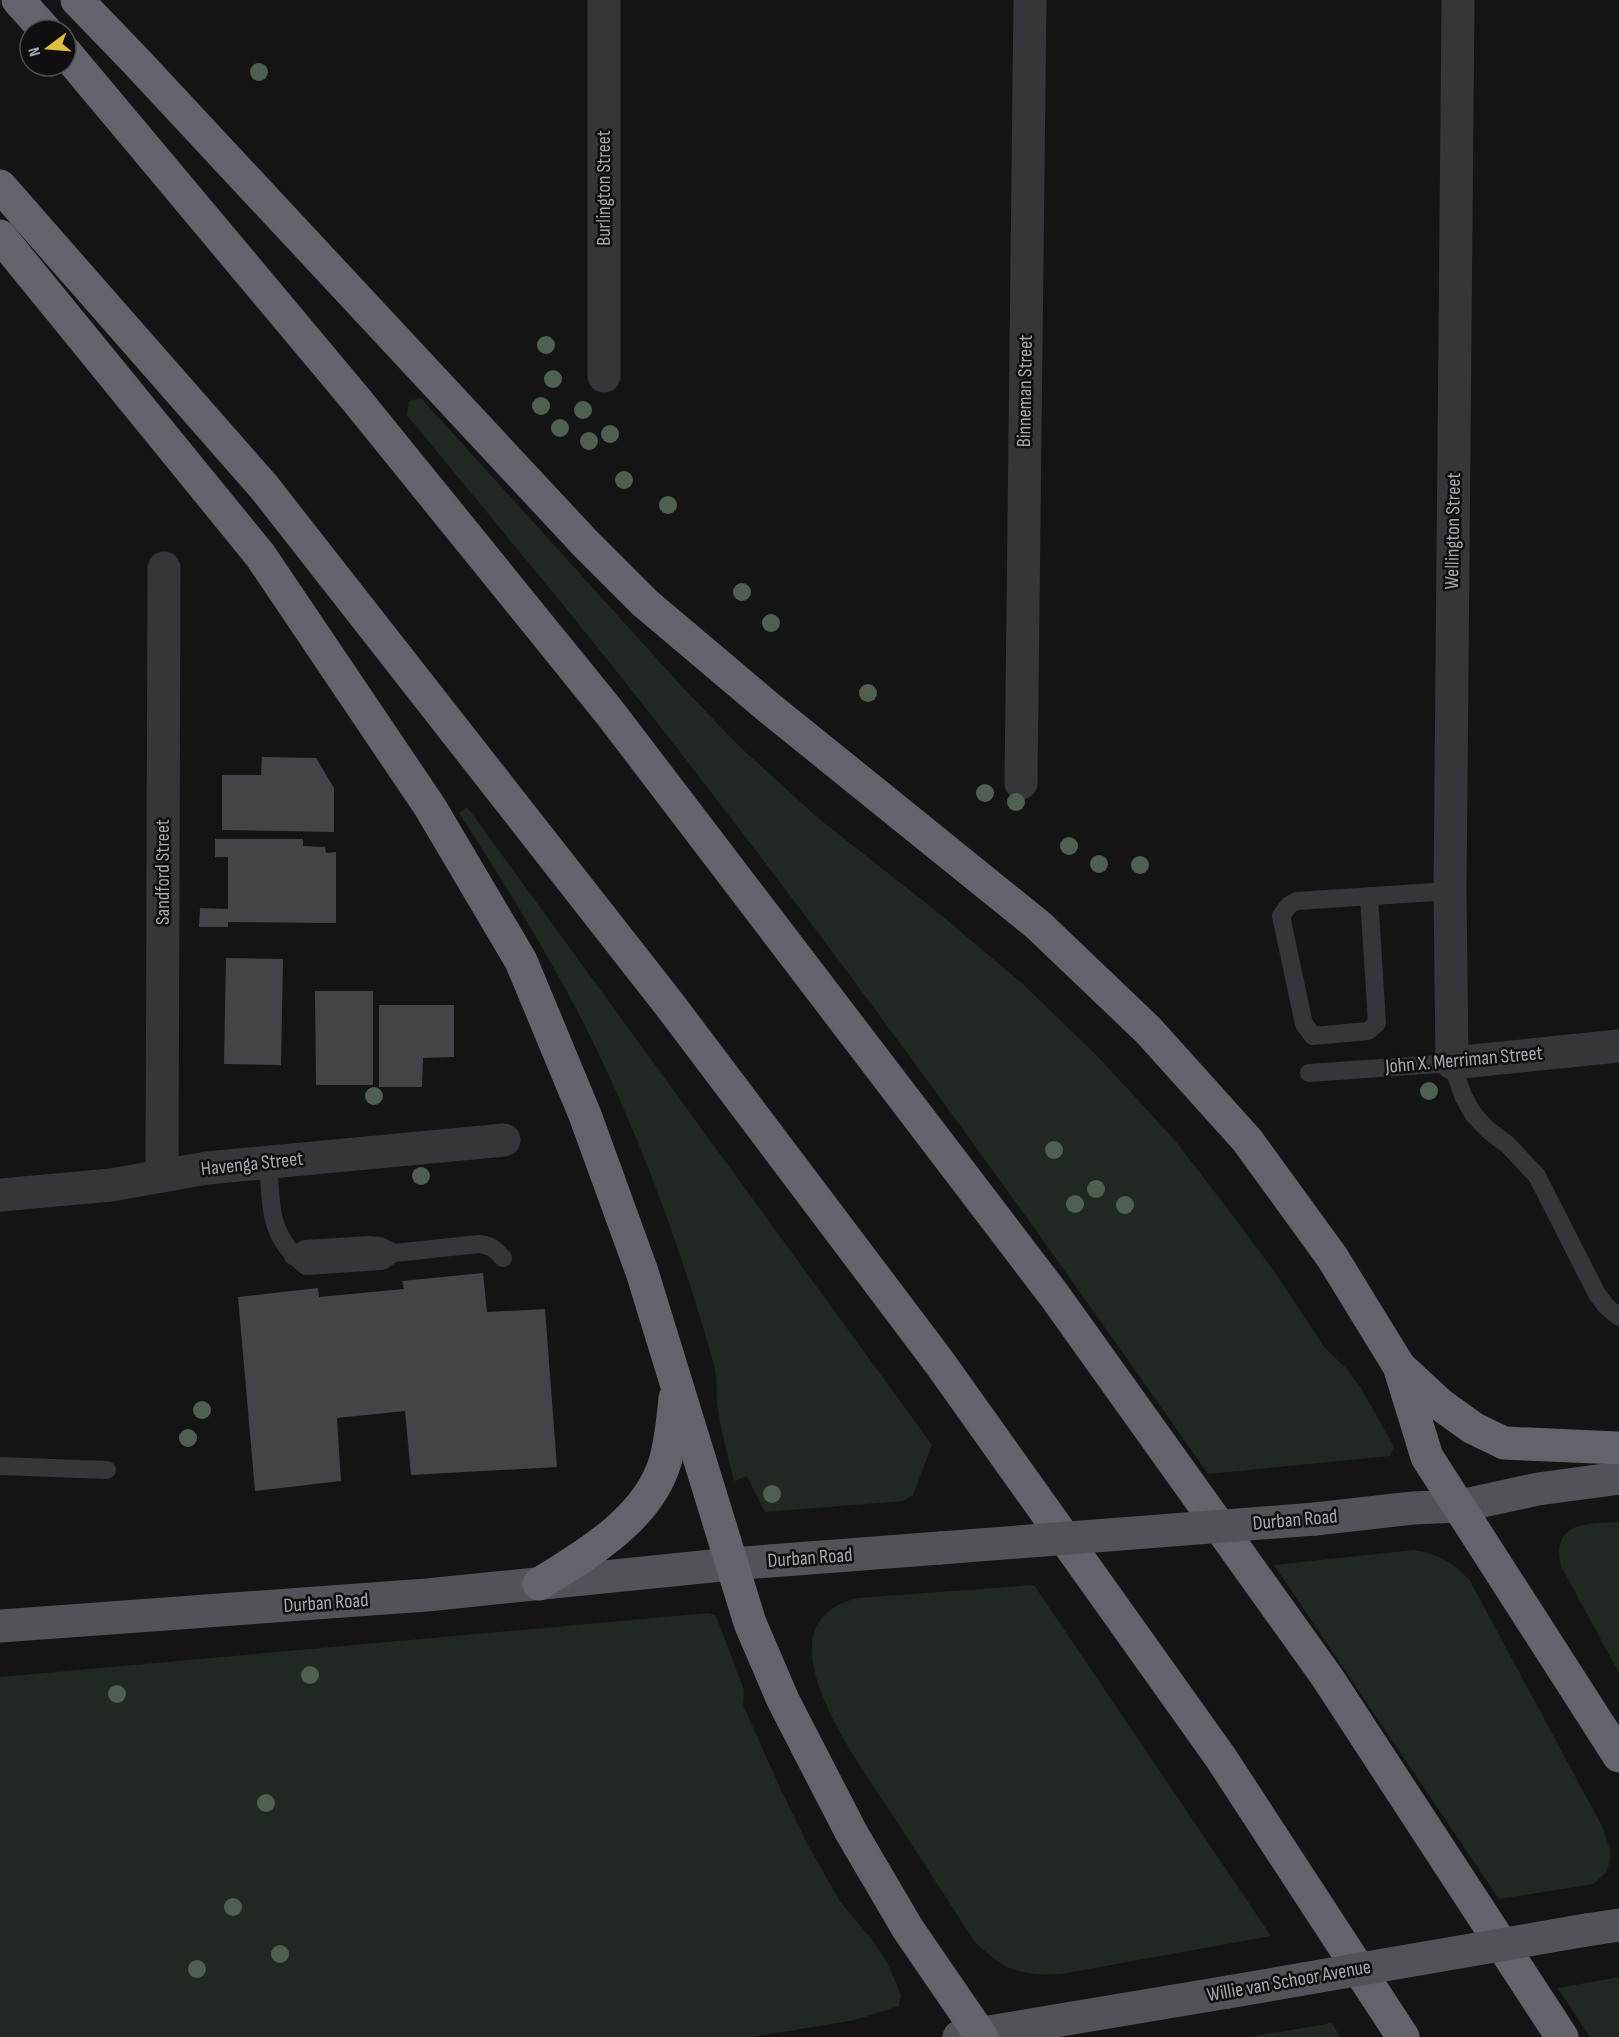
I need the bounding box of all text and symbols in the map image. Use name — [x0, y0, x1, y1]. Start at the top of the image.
north arrow — [18, 18, 78, 78]
text: N — [25, 45, 45, 58]
street label: Burlington Street — [592, 130, 616, 246]
street label: Binneman Street — [1012, 335, 1038, 447]
street label: Wellington Street — [1440, 472, 1466, 590]
street label: Sandford Street — [151, 819, 175, 925]
street label: John X. Merriman Street — [1383, 1041, 1544, 1079]
street label: Havenga Street — [200, 1147, 304, 1181]
street label: Durban Road — [1252, 1504, 1338, 1536]
street label: Durban Road — [767, 1543, 853, 1573]
street label: Durban Road — [283, 1588, 369, 1618]
street label: Willie van Schoor Avenue — [1205, 1955, 1373, 2007]

